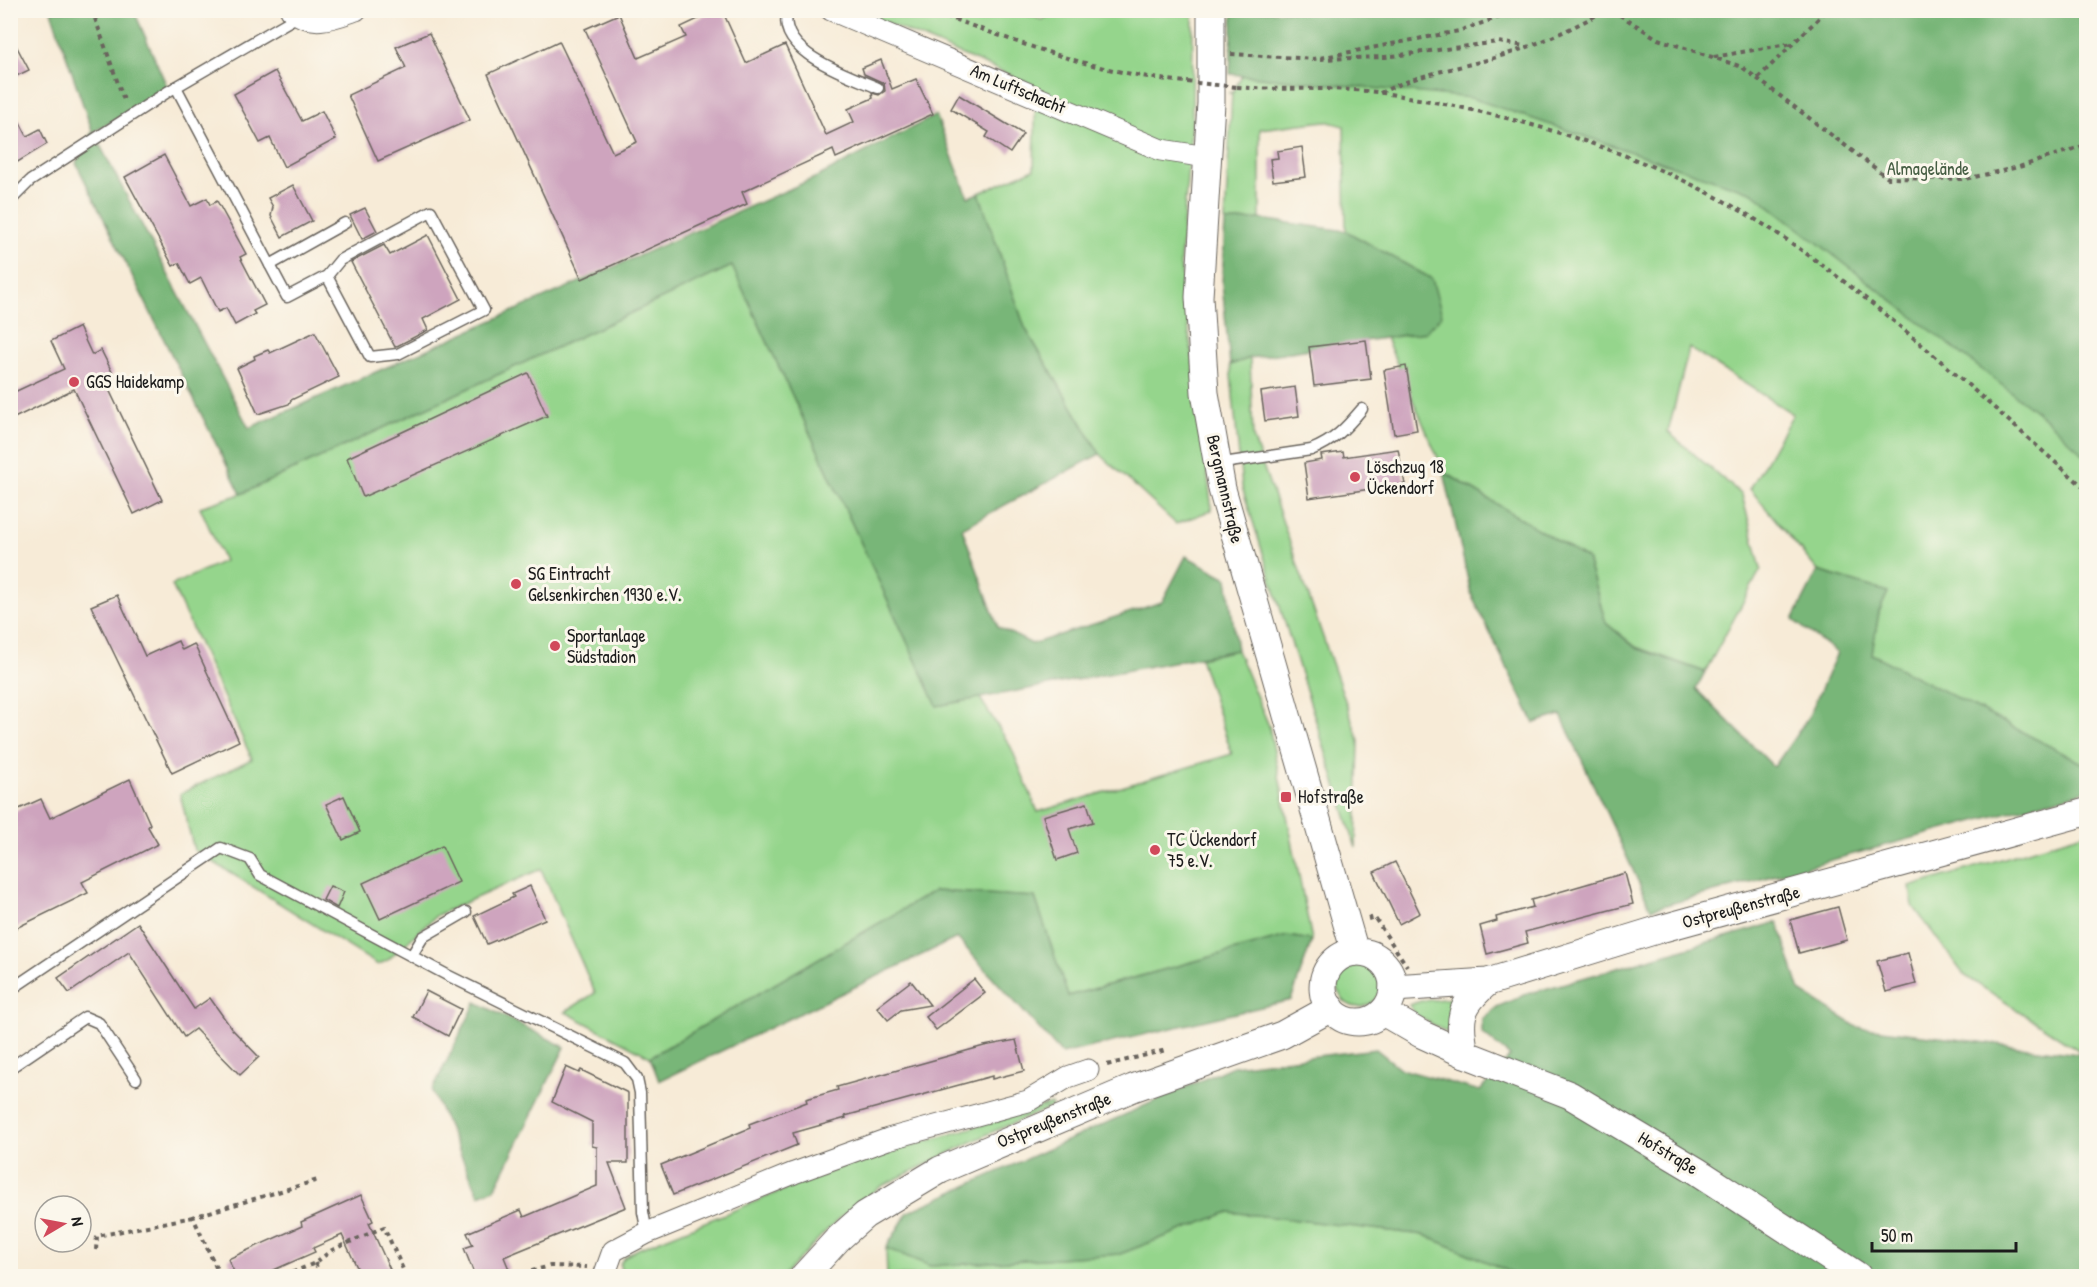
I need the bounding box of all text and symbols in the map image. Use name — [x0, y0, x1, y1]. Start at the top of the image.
street label: Am Luftschacht — [967, 57, 1070, 120]
park label: Almagelände — [1887, 156, 1969, 181]
place label: GGS Haidekamp — [86, 369, 184, 394]
marker: GGS Haidekamp — [67, 375, 81, 389]
street label: Bergmannstraße — [1201, 432, 1250, 546]
place label: Löschzug 18 Ückendorf — [1367, 454, 1444, 500]
marker: Löschzug 18 Ückendorf — [1348, 470, 1362, 484]
place label: SG Eintracht Gelsenkirchen 1930 e.V. — [528, 561, 682, 607]
marker: SG Eintracht Gelsenkirchen 1930 e.V. — [509, 577, 523, 591]
place label: Sportanlage Südstadion — [567, 623, 646, 669]
marker: Sportanlage Südstadion — [548, 639, 562, 653]
place label: Hofstraße — [1298, 784, 1364, 809]
marker: Hofstraße — [1279, 790, 1293, 804]
place label: TC Ückendorf 75 e.V. — [1167, 827, 1257, 873]
marker: TC Ückendorf 75 e.V. — [1148, 843, 1162, 857]
street label: Ostpreußenstraße — [1679, 879, 1802, 934]
street label: Ostpreußenstraße — [993, 1085, 1114, 1154]
street label: Hofstraße — [1634, 1125, 1703, 1180]
north arrow — [33, 1194, 93, 1254]
text: N — [66, 1215, 89, 1228]
scale bar — [1872, 1215, 2016, 1253]
text: 50 m — [1881, 1223, 1913, 1248]

